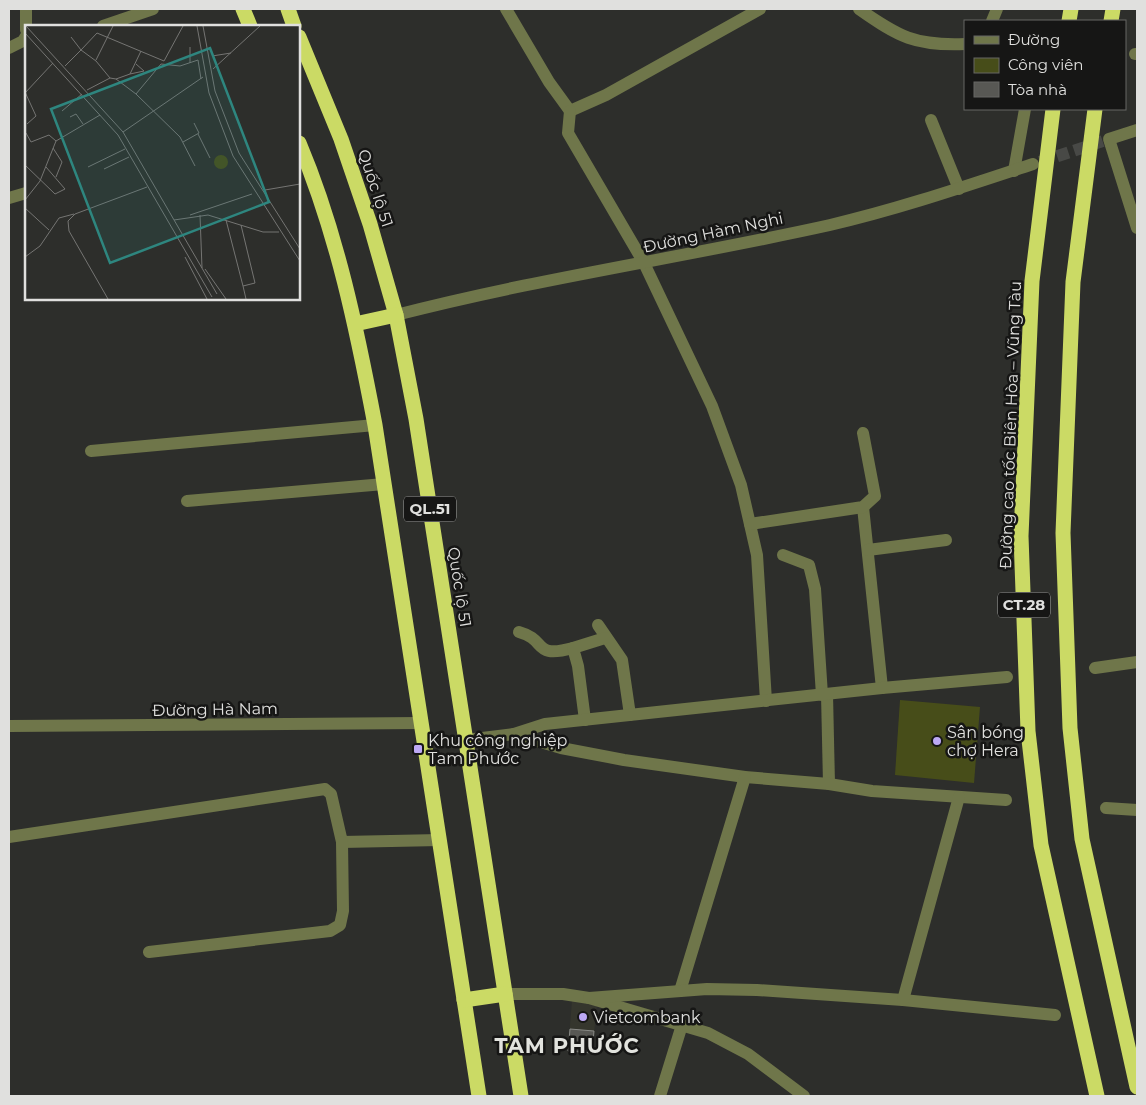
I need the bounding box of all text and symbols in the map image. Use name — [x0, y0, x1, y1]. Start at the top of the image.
legend — [964, 20, 1126, 110]
inset map — [25, 25, 300, 300]
text: Đường — [1008, 30, 1060, 49]
text: Công viên — [1008, 55, 1083, 74]
text: Tòa nhà — [1008, 80, 1067, 99]
street label: Quốc lộ 51 — [354, 147, 397, 230]
street label: Đường Hàm Nghi — [641, 208, 785, 257]
street label: Đường cao tốc Biên Hòa – Vũng Tàu — [996, 281, 1025, 569]
road number: QL.51 — [404, 496, 456, 522]
street label: Quốc lộ 51 — [444, 546, 475, 628]
road number: CT.28 — [998, 592, 1050, 618]
street label: Đường Hà Nam — [152, 699, 278, 720]
place label: Sân bóng chợ Hera — [947, 723, 1024, 760]
place label: Khu công nghiệp Tam Phước — [428, 731, 568, 768]
marker: Sân bóng chợ Hera — [931, 735, 943, 747]
marker: Khu công nghiệp Tam Phước — [412, 743, 424, 755]
place label: Vietcombank — [593, 1008, 701, 1027]
marker: Vietcombank — [577, 1011, 589, 1023]
district label: TAM PHƯỚC — [494, 1033, 640, 1058]

